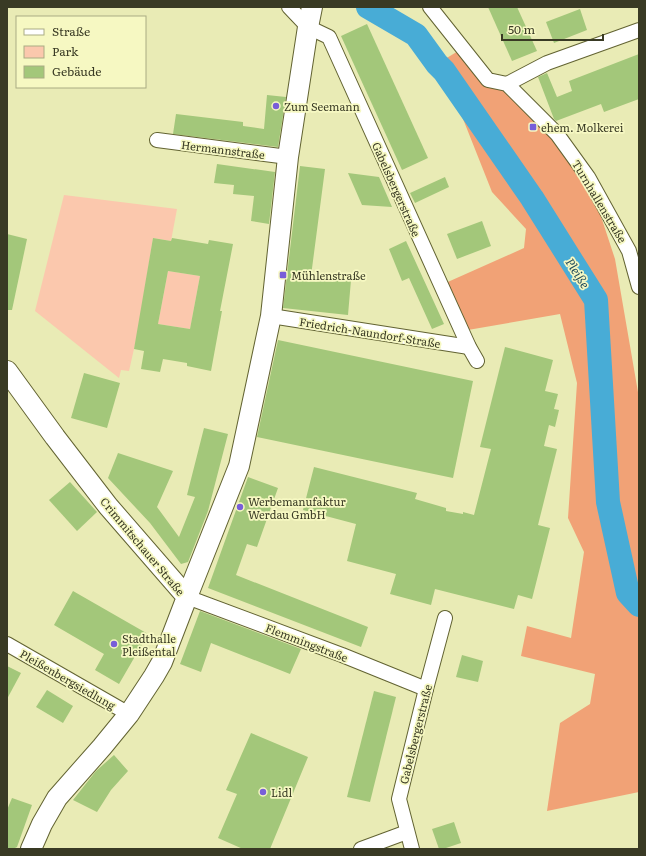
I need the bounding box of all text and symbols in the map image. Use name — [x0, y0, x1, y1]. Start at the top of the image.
legend — [16, 16, 146, 88]
scale bar — [502, 16, 603, 42]
text: 50 m — [508, 20, 535, 38]
text: Straße — [52, 22, 90, 40]
text: Park — [52, 42, 79, 60]
text: Gebäude — [52, 62, 101, 80]
place label: Zum Seemann — [284, 98, 360, 114]
marker: Zum Seemann — [271, 101, 281, 111]
place label: ehem. Molkerei — [541, 119, 624, 135]
marker: ehem. Molkerei — [528, 122, 538, 132]
street label: Hermannstraße — [180, 136, 266, 162]
street label: Gabelsbergerstraße — [369, 139, 425, 239]
street label: Turnhallenstraße — [569, 157, 631, 246]
water label: Pleiße — [562, 254, 595, 292]
place label: Mühlenstraße — [291, 267, 366, 283]
marker: Mühlenstraße — [278, 270, 288, 280]
street label: Friedrich-Naundorf-Straße — [298, 313, 442, 351]
place label: Werbemanufaktur Werdau GmbH — [248, 493, 346, 522]
street label: Crimmitschauer Straße — [97, 494, 189, 599]
marker: Werbemanufaktur Werdau GmbH — [235, 502, 245, 512]
street label: Flemmingstraße — [263, 619, 351, 665]
place label: Stadthalle Pleißental — [122, 630, 176, 659]
marker: Stadthalle Pleißental — [109, 639, 119, 649]
street label: Pleißenbergsiedlung — [17, 645, 119, 713]
street label: Gabelsbergerstraße — [395, 682, 435, 785]
place label: Lidl — [271, 784, 292, 800]
marker: Lidl — [258, 787, 268, 797]

